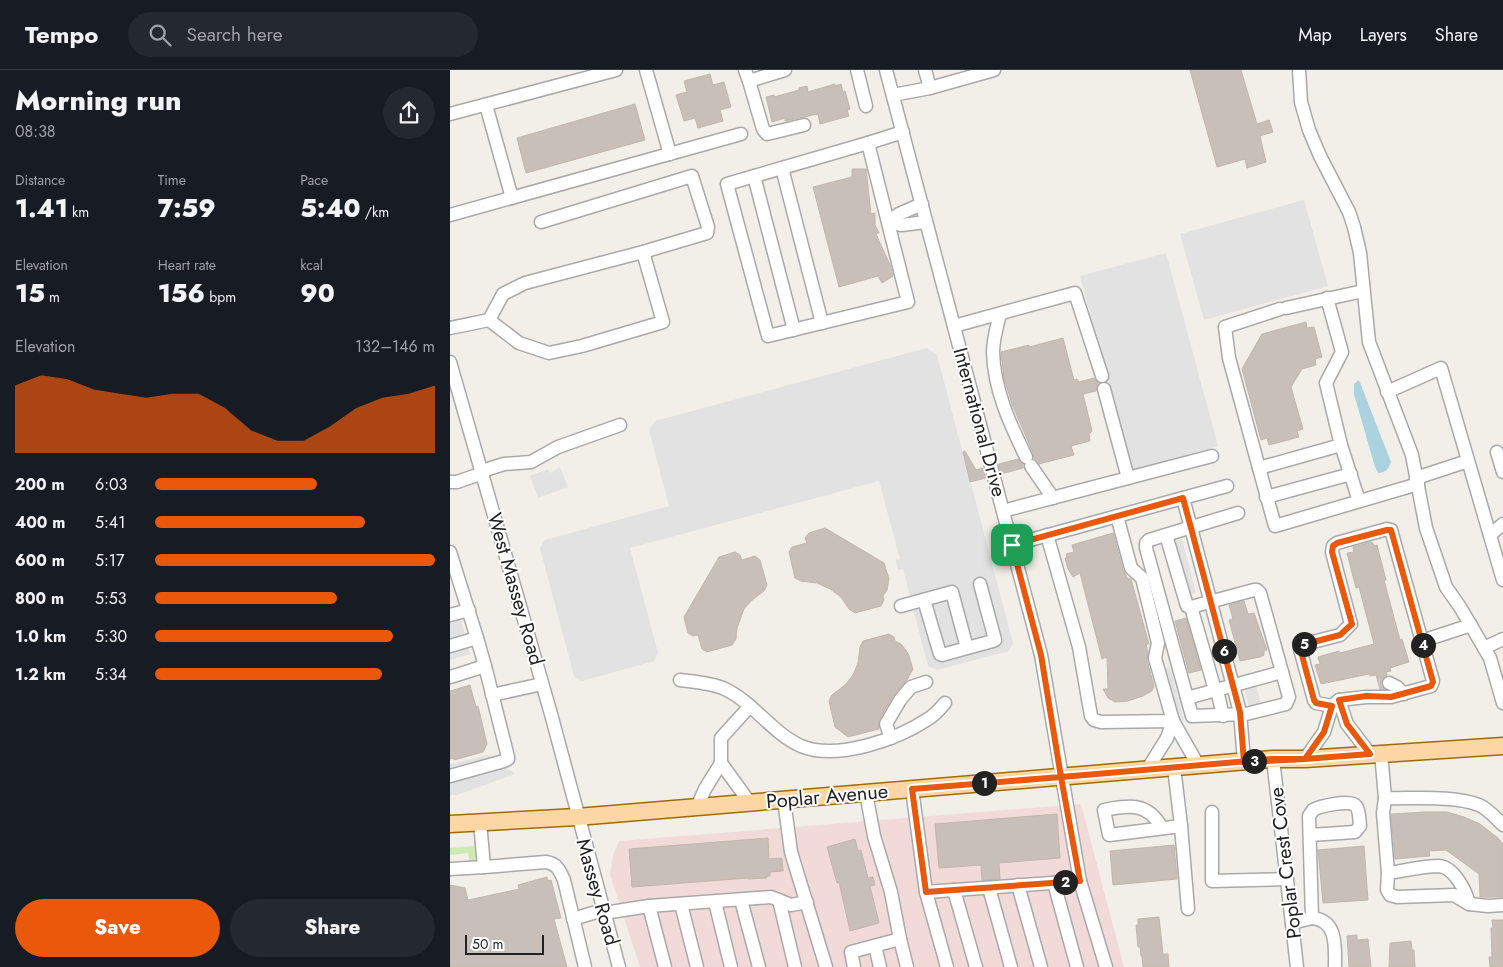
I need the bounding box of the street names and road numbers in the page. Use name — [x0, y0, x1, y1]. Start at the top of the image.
street label: International Drive — [946, 344, 1013, 500]
street label: West Massey Road — [480, 510, 551, 669]
street label: Poplar Avenue — [765, 777, 889, 816]
street label: Poplar Crest Cove — [1262, 786, 1309, 940]
street label: Massey Road — [568, 835, 627, 949]

